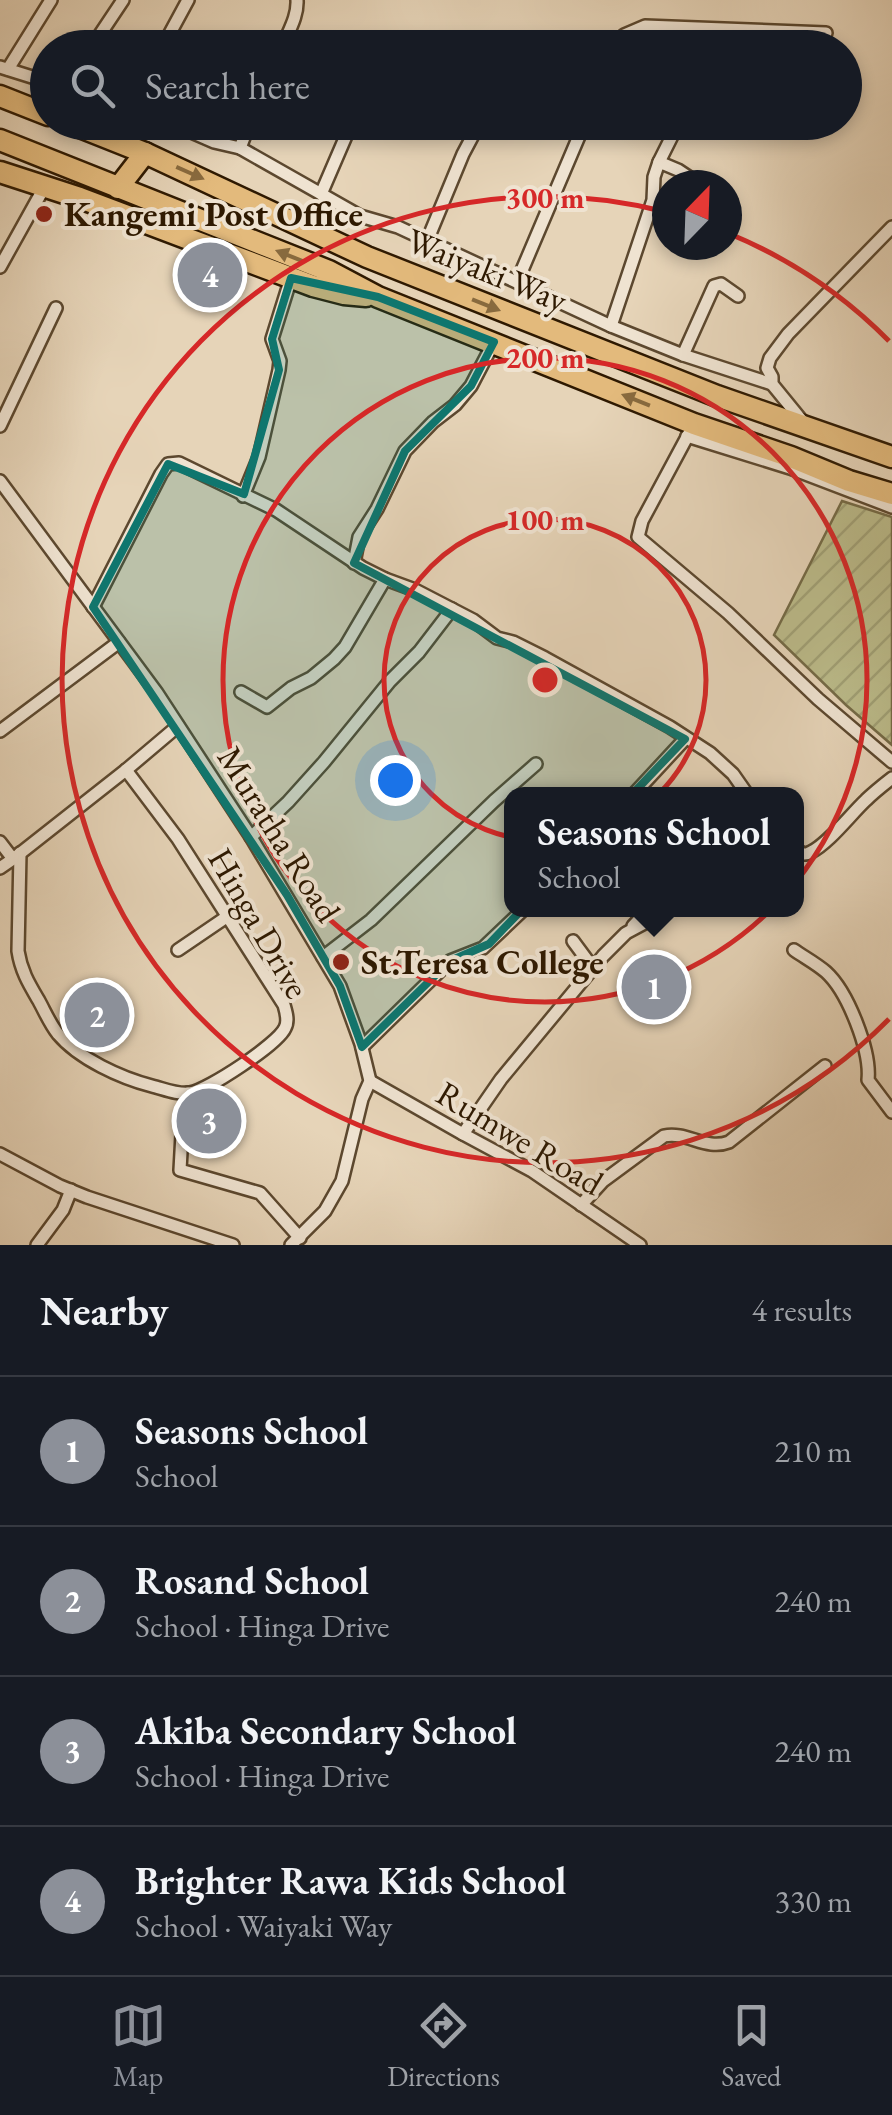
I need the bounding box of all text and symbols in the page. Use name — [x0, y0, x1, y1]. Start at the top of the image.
search box — [30, 30, 862, 140]
icon: search — [65, 58, 120, 113]
text: Search here — [145, 61, 310, 110]
one-way arrow — [175, 165, 205, 181]
north arrow — [652, 170, 742, 260]
text: 300 m — [506, 178, 584, 217]
place label: Kangemi Post Office — [64, 191, 363, 236]
marker: Kangemi Post Office — [33, 203, 55, 225]
street label: Waiyaki Way — [400, 217, 575, 322]
pin: 4 — [178, 238, 242, 312]
one-way arrow — [275, 247, 305, 263]
one-way arrow — [472, 298, 502, 314]
text: 200 m — [506, 338, 584, 377]
one-way arrow — [621, 392, 651, 408]
text: 100 m — [506, 500, 584, 539]
centre of rings — [527, 662, 563, 698]
street label: Muratha Road — [208, 737, 351, 930]
your location — [370, 755, 421, 806]
popup — [504, 787, 804, 917]
text: Seasons School — [538, 807, 771, 856]
street label: Hinga Drive — [198, 839, 321, 1006]
text: School — [538, 856, 621, 898]
place label: St.Teresa College — [361, 939, 604, 984]
pin: 1 — [622, 950, 686, 1024]
marker: St.Teresa College — [330, 951, 352, 973]
pin: 2 — [64, 978, 130, 1052]
street label: Rumwe Road — [429, 1070, 612, 1205]
pin: 3 — [176, 1084, 242, 1158]
text: Nearby — [40, 1283, 169, 1338]
text: 4 results — [752, 1289, 852, 1331]
text: Seasons School — [135, 1406, 368, 1455]
text: 1 — [64, 1430, 81, 1472]
text: 210 m — [775, 1430, 852, 1472]
text: School — [135, 1455, 218, 1497]
text: Rosand School — [135, 1556, 369, 1605]
text: 2 — [64, 1580, 81, 1622]
text: 240 m — [775, 1580, 852, 1622]
text: School · Hinga Drive — [135, 1605, 390, 1647]
text: Akiba Secondary School — [135, 1706, 517, 1755]
text: 3 — [64, 1730, 81, 1772]
text: 240 m — [775, 1730, 852, 1772]
text: School · Hinga Drive — [135, 1755, 390, 1797]
text: Brighter Rawa Kids School — [135, 1856, 566, 1905]
text: 4 — [64, 1880, 81, 1922]
text: 330 m — [775, 1880, 852, 1922]
text: School · Waiyaki Way — [135, 1905, 392, 1947]
tab: Map — [111, 1998, 166, 2094]
tab: Directions — [387, 1998, 500, 2094]
tab: Saved — [721, 1998, 781, 2094]

